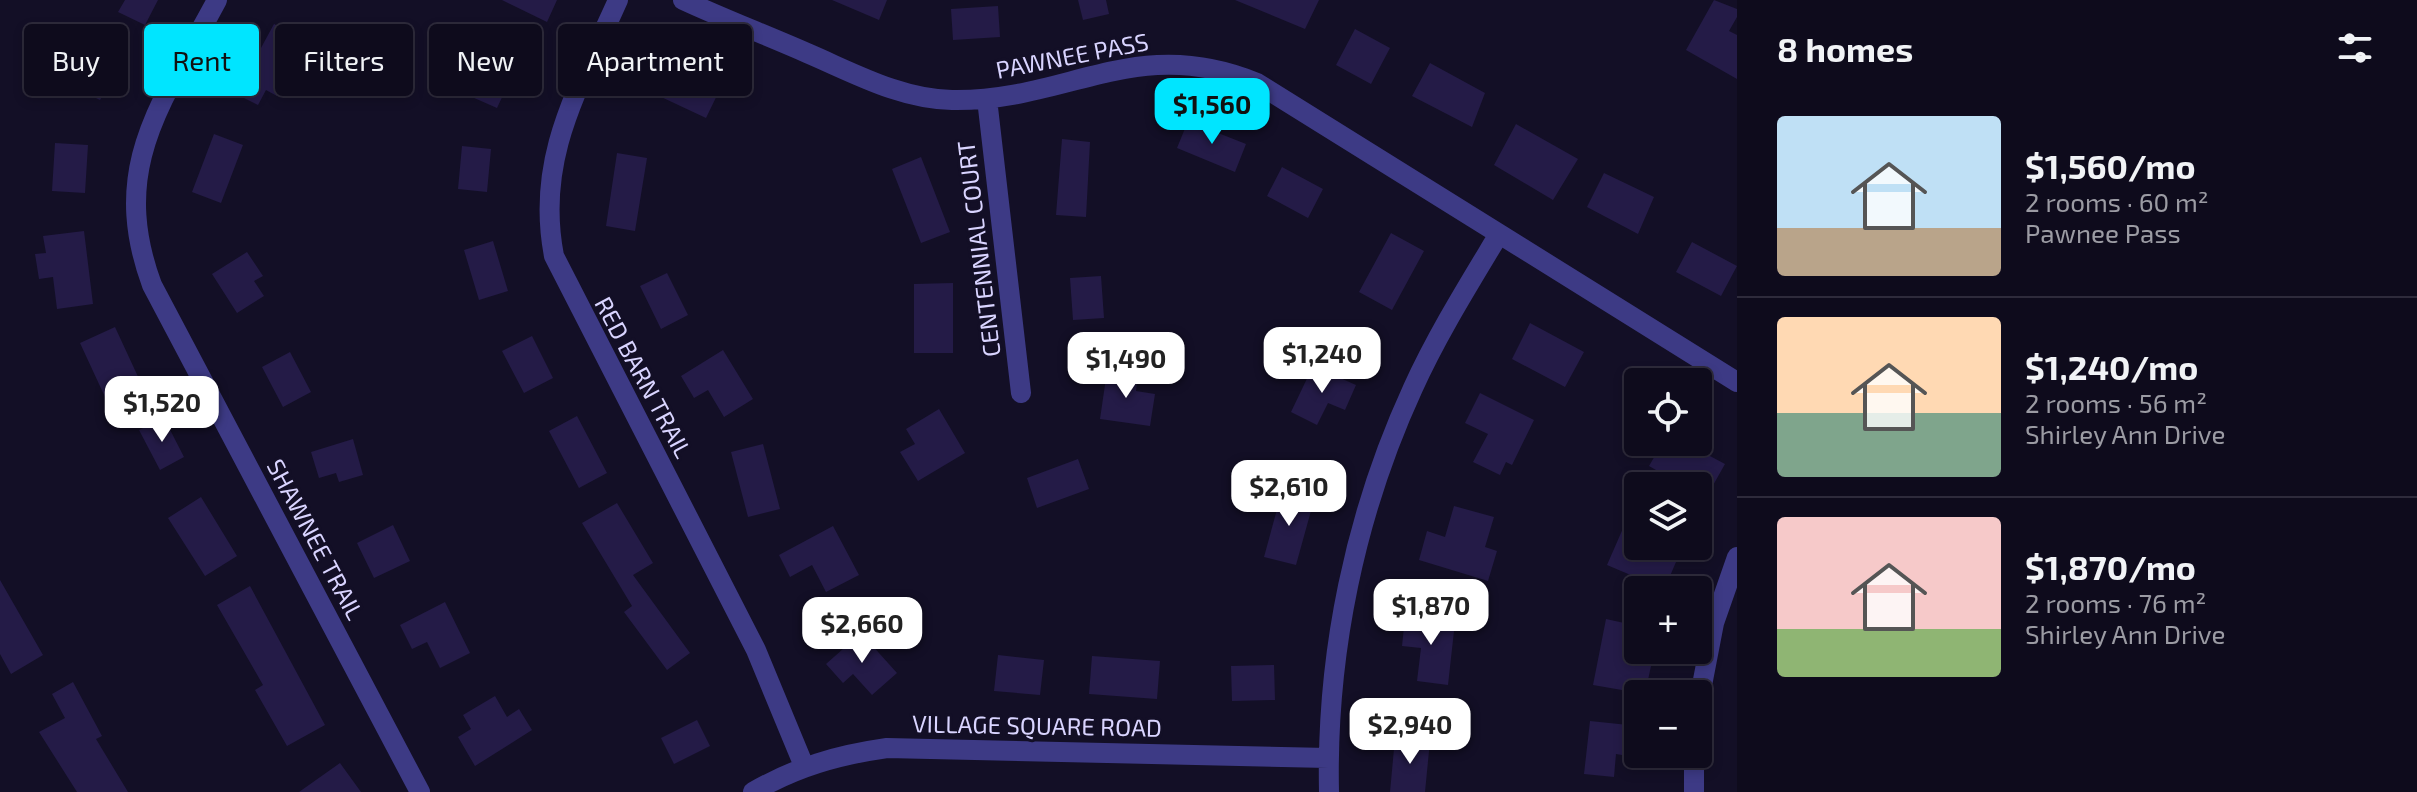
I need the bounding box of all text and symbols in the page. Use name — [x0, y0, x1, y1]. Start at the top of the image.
chip: Buy — [24, 24, 128, 96]
chip: Rent — [144, 24, 259, 96]
chip: Filters — [275, 24, 413, 96]
chip: New — [429, 24, 542, 96]
chip: Apartment — [558, 24, 752, 96]
street label: PAWNEE PASS — [993, 26, 1151, 84]
icon: filters — [2333, 26, 2377, 70]
text: 8 homes — [1777, 28, 1913, 69]
pin: $1,560 — [1147, 78, 1277, 146]
text: $1,560 — [1173, 88, 1251, 119]
street label: CENTENNIAL COURT — [950, 139, 1006, 359]
text: $1,560/mo — [2025, 145, 2196, 186]
icon: home — [1841, 148, 1937, 244]
text: 2 rooms · 60 m² — [2025, 186, 2209, 217]
text: Pawnee Pass — [2025, 217, 2181, 248]
street label: RED BARN TRAIL — [589, 291, 699, 463]
pin: $1,240 — [1257, 327, 1387, 395]
pin: $1,490 — [1061, 332, 1191, 400]
text: $1,240 — [1282, 337, 1362, 368]
text: $1,490 — [1086, 342, 1166, 373]
text: $1,240/mo — [2025, 346, 2198, 387]
icon: home — [1841, 349, 1937, 445]
map controls — [1624, 368, 1712, 768]
button: locate — [1624, 368, 1712, 456]
pin: $1,520 — [97, 376, 227, 444]
text: $1,520 — [123, 386, 201, 417]
text: 2 rooms · 56 m² — [2025, 387, 2207, 418]
text: Shirley Ann Drive — [2025, 418, 2225, 449]
street label: SHAWNEE TRAIL — [262, 454, 370, 624]
pin: $2,610 — [1224, 460, 1354, 528]
text: $2,610 — [1249, 470, 1329, 501]
button: layers — [1624, 472, 1712, 560]
text: $1,870/mo — [2025, 546, 2196, 587]
icon: home — [1841, 549, 1937, 645]
button: + — [1624, 576, 1712, 664]
pin: $1,870 — [1366, 579, 1496, 647]
text: 2 rooms · 76 m² — [2025, 587, 2206, 618]
text: $1,870 — [1392, 589, 1470, 620]
pin: $2,660 — [797, 597, 927, 665]
text: $2,660 — [820, 607, 904, 638]
text: Shirley Ann Drive — [2025, 618, 2225, 649]
button: − — [1624, 680, 1712, 768]
pin: $2,940 — [1345, 698, 1475, 766]
street label: VILLAGE SQUARE ROAD — [912, 708, 1162, 742]
text: $2,940 — [1368, 708, 1452, 739]

